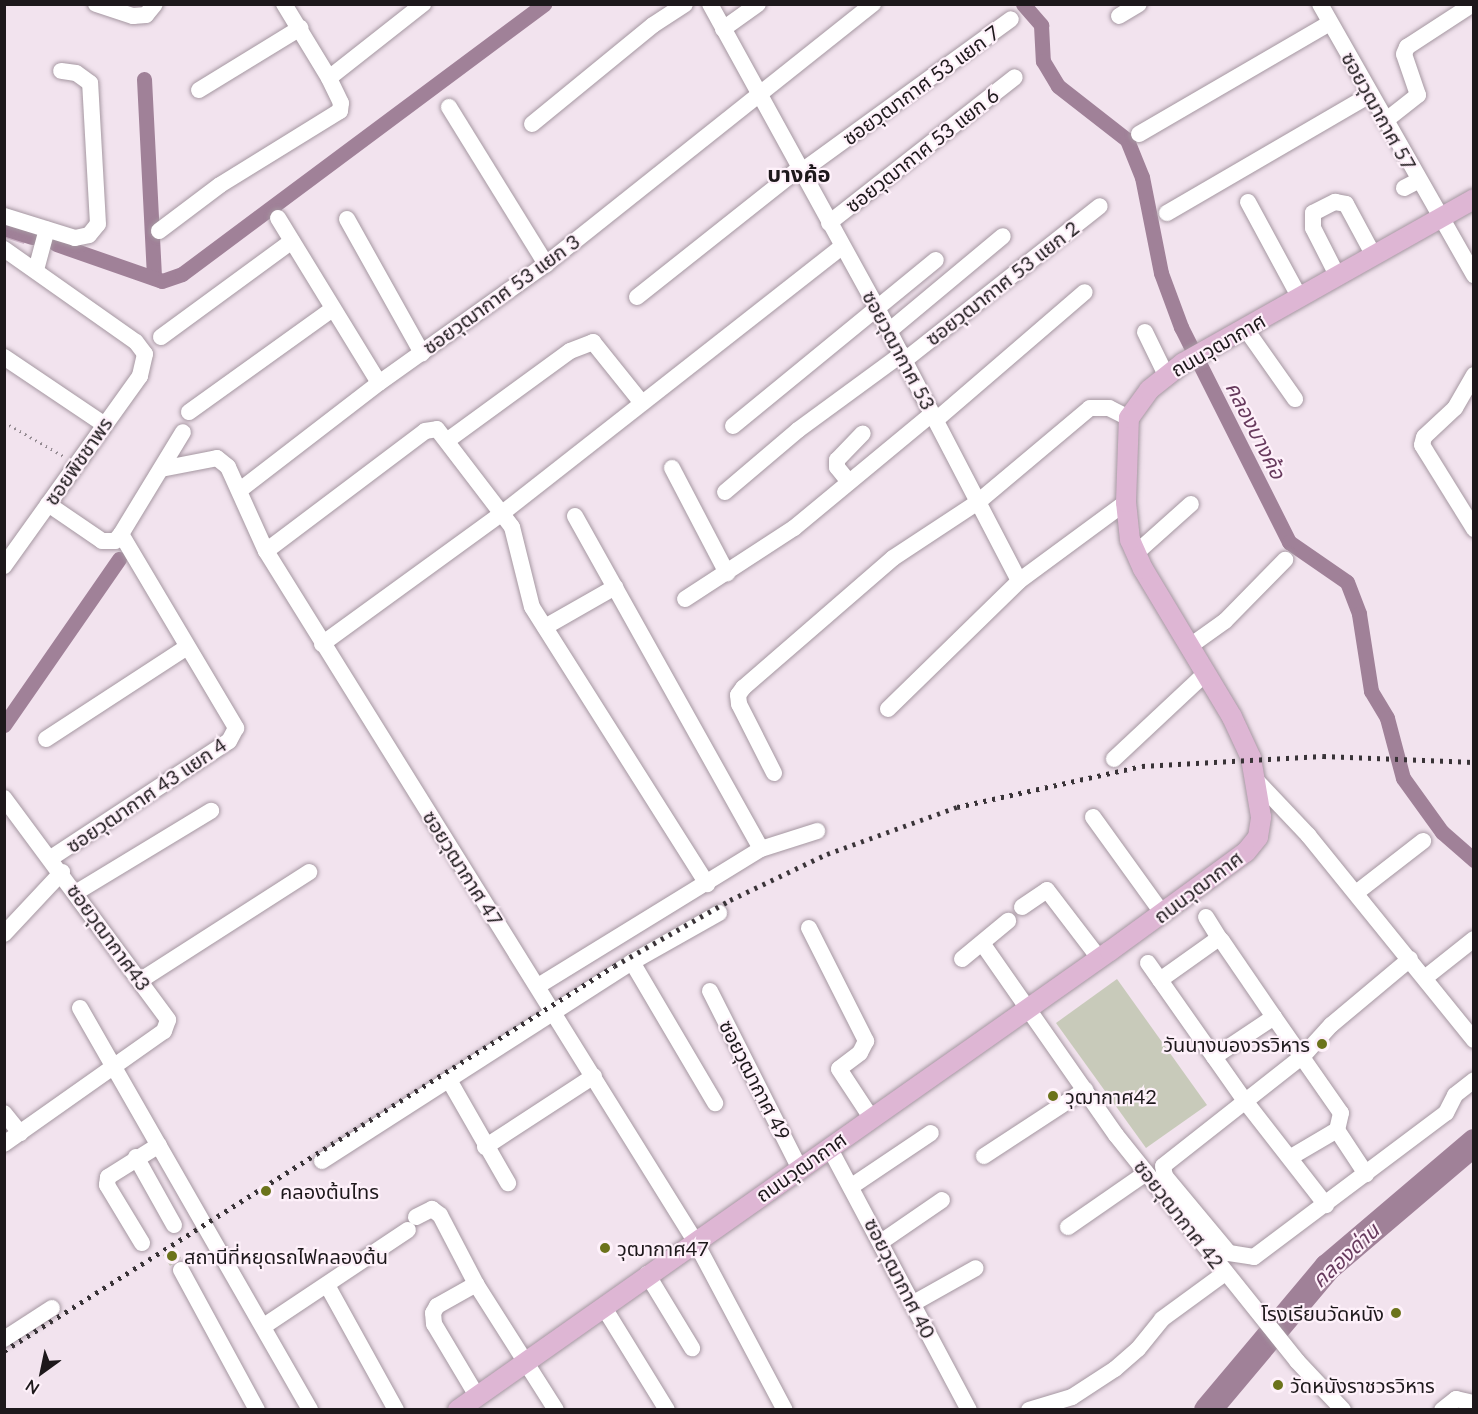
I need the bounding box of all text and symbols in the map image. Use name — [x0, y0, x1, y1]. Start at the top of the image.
street label: ซอยวุฒากาศ 53 แยก 7 — [838, 20, 1004, 150]
street label: ซอยวุฒากาศ 57 — [1337, 48, 1421, 174]
street label: ซอยวุฒากาศ 53 แยก 6 — [841, 83, 1003, 217]
district label: บางค้อ — [767, 161, 831, 187]
street label: ซอยวุฒากาศ 53 แยก 2 — [921, 216, 1083, 350]
street label: ซอยวุฒากาศ 53 แยก 3 — [418, 229, 584, 359]
street label: ซอยวุฒากาศ 53 — [858, 286, 940, 414]
street label: ถนนวุฒากาศ — [1166, 308, 1270, 382]
water label: คลองบางค้อ — [1221, 377, 1291, 483]
street label: ซอยพิชชาพร — [39, 412, 117, 510]
street label: ซอยวุฒากาศ 43 แยก 4 — [61, 732, 231, 858]
street label: ซอยวุฒากาศ 47 — [418, 806, 508, 930]
street label: ถนนวุฒากาศ — [1149, 846, 1247, 928]
street label: ซอยวุฒากาศ43 — [62, 879, 156, 995]
street label: ซอยวุฒากาศ 49 — [714, 1016, 796, 1144]
place label: วันนางนองวรวิหาร — [1163, 1032, 1310, 1056]
marker: วันนางนองวรวิหาร — [1315, 1037, 1329, 1051]
place label: วุฒากาศ42 — [1065, 1084, 1157, 1108]
marker: วุฒากาศ42 — [1046, 1089, 1060, 1103]
street label: ถนนวุฒากาศ — [751, 1127, 851, 1207]
street label: ซอยวุฒากาศ 42 — [1129, 1155, 1229, 1273]
place label: คลองต้นไทร — [280, 1179, 379, 1203]
marker: คลองต้นไทร — [257, 1182, 275, 1200]
street label: ซอยวุฒากาศ 40 — [859, 1214, 941, 1342]
water label: คลองด่าน — [1306, 1218, 1384, 1292]
place label: วุฒากาศ47 — [617, 1236, 709, 1260]
marker: วุฒากาศ47 — [598, 1241, 612, 1255]
place label: สถานีที่หยุดรถไฟคลองต้น — [184, 1244, 388, 1268]
marker: สถานีที่หยุดรถไฟคลองต้น — [165, 1249, 179, 1263]
place label: โรงเรียนวัดหนัง — [1261, 1301, 1384, 1325]
marker: โรงเรียนวัดหนัง — [1389, 1306, 1403, 1320]
north arrow — [12, 1342, 72, 1402]
place label: วัดหนังราชวรวิหาร — [1290, 1373, 1435, 1397]
text: N — [22, 1376, 42, 1399]
marker: วัดหนังราชวรวิหาร — [1271, 1378, 1285, 1392]

